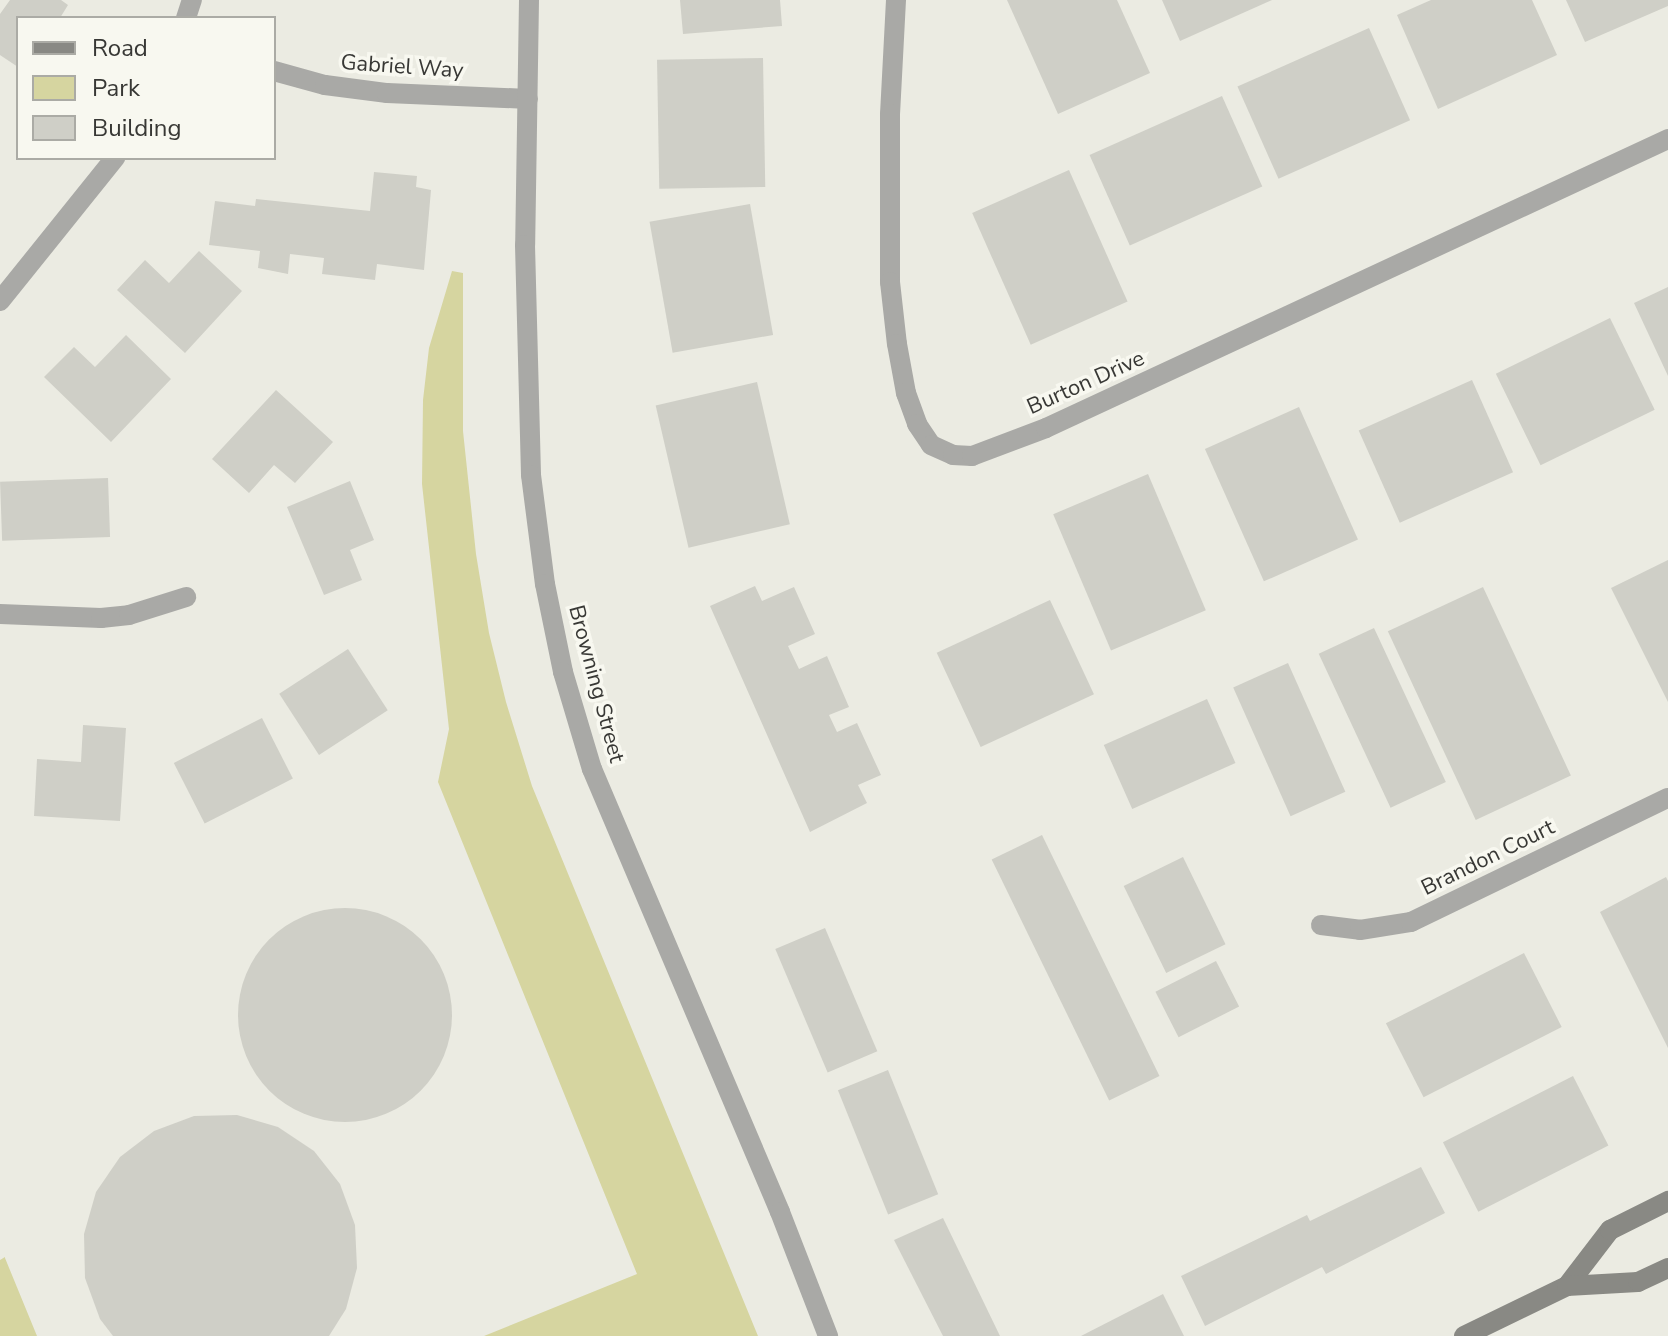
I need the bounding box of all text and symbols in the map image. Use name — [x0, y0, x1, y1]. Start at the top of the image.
legend — [16, 16, 276, 160]
text: Road — [92, 32, 148, 64]
street label: Gabriel Way — [340, 50, 464, 84]
text: Park — [92, 72, 140, 104]
text: Building — [92, 112, 182, 144]
street label: Burton Drive — [1023, 345, 1149, 421]
street label: Browning Street — [562, 602, 630, 766]
street label: Brandon Court — [1417, 814, 1559, 902]

